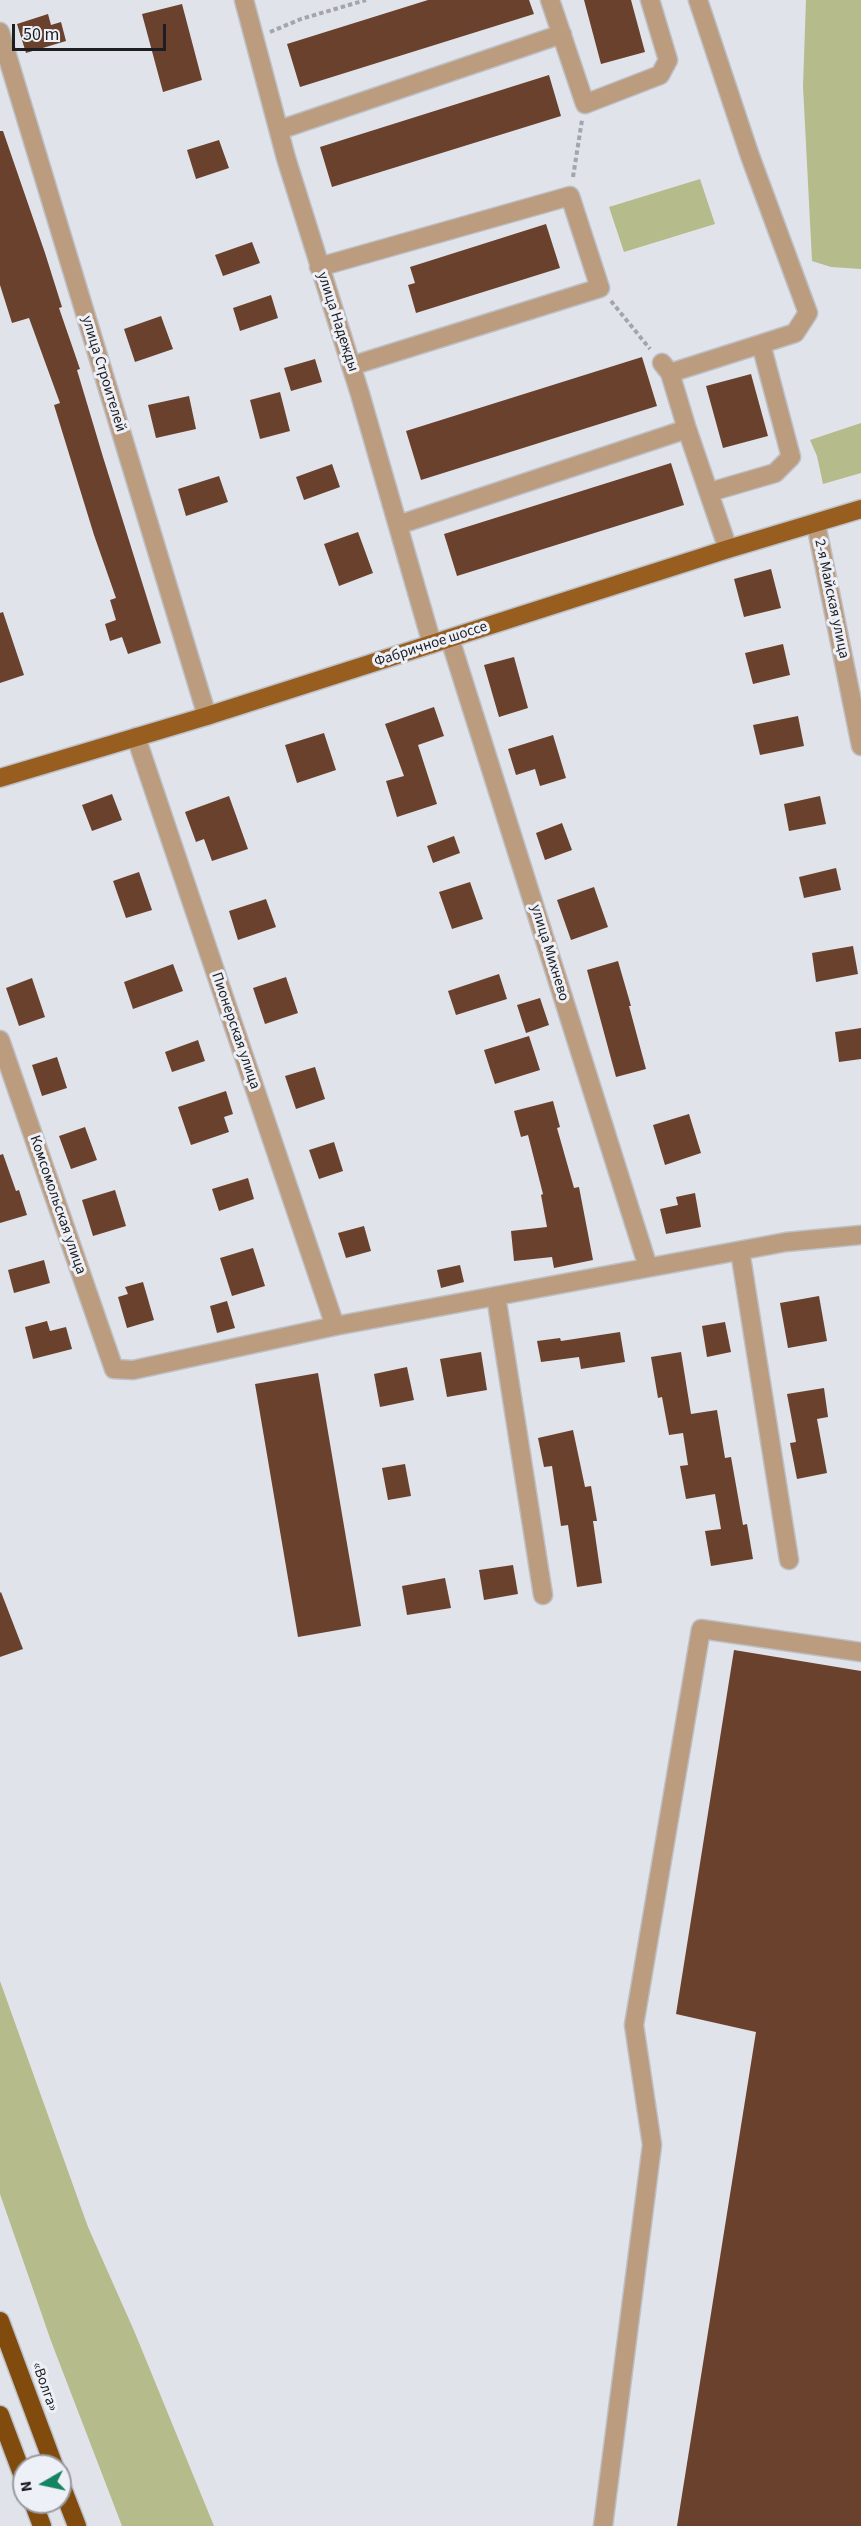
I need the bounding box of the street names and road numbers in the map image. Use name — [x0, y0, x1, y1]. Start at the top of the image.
street label: улица Надежды — [312, 270, 362, 374]
street label: улица Строителей — [77, 314, 129, 434]
street label: 2-я Майская улица — [810, 538, 852, 660]
street label: Фабричное шоссе — [372, 618, 490, 672]
street label: улица Михнево — [526, 903, 572, 1003]
street label: Пионерская улица — [207, 970, 263, 1092]
street label: Комсомольская улица — [25, 1133, 89, 1277]
street label: «Волга» — [27, 2360, 61, 2414]

